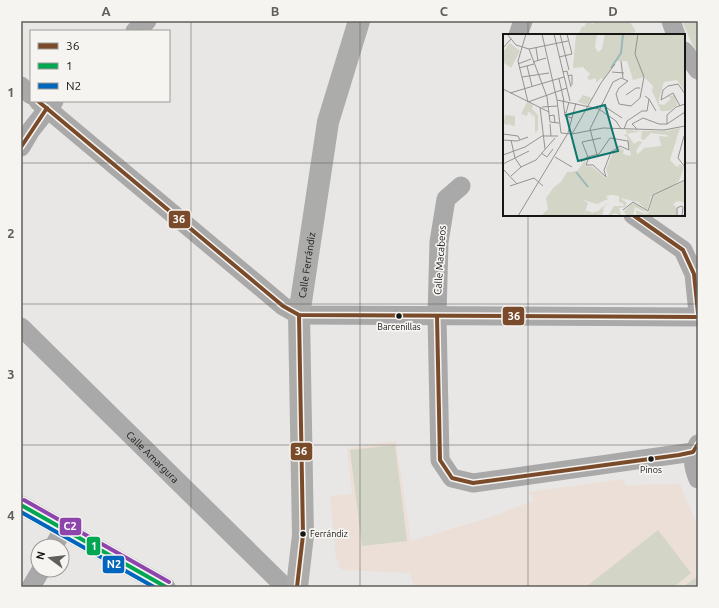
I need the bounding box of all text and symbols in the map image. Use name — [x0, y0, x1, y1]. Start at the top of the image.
text: A — [101, 4, 111, 18]
text: B — [271, 4, 280, 18]
text: C — [440, 4, 449, 18]
text: D — [608, 4, 618, 18]
legend — [30, 30, 170, 102]
inset map — [503, 34, 685, 216]
text: 36 — [66, 39, 80, 52]
text: 1 — [66, 59, 73, 72]
text: N2 — [66, 79, 81, 92]
text: 1 — [7, 85, 15, 99]
line badge: 36 — [168, 210, 191, 229]
text: 36 — [173, 213, 185, 225]
street label: Calle Macabeos — [432, 225, 448, 295]
text: 2 — [7, 226, 15, 240]
street label: Calle Ferrándiz — [296, 231, 317, 299]
line badge: 36 — [502, 306, 525, 326]
text: 36 — [508, 310, 520, 322]
marker: Barcenillas — [394, 311, 404, 321]
place label: Barcenillas — [377, 322, 421, 332]
text: 3 — [7, 367, 15, 381]
street label: Calle Amargura — [124, 429, 181, 485]
line badge: 36 — [290, 442, 313, 461]
text: 36 — [295, 445, 307, 457]
marker: Pinos — [646, 454, 656, 464]
place label: Pinos — [640, 465, 662, 475]
text: 4 — [7, 508, 15, 522]
line badge: C2 — [59, 517, 82, 536]
text: C2 — [63, 520, 77, 532]
marker: Ferrándiz — [298, 529, 308, 539]
place label: Ferrándiz — [310, 529, 348, 539]
line badge: 1 — [86, 536, 101, 556]
north arrow — [30, 538, 70, 578]
text: 1 — [91, 540, 97, 552]
text: N — [33, 550, 47, 561]
line badge: N2 — [102, 555, 125, 574]
text: N2 — [107, 558, 121, 570]

